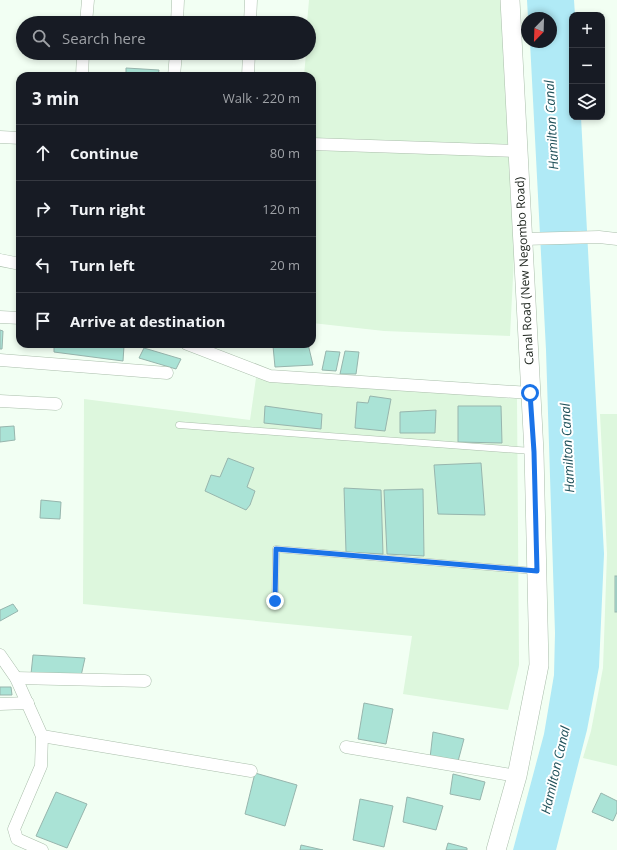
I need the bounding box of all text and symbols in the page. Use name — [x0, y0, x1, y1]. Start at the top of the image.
north arrow — [521, 12, 557, 48]
map controls — [569, 12, 605, 120]
button: + — [569, 12, 605, 48]
search box — [16, 16, 316, 60]
icon: search — [30, 27, 52, 49]
text: Search here — [62, 28, 146, 48]
button: − — [569, 48, 605, 84]
water label: Hamilton Canal — [540, 79, 562, 170]
button: layers — [569, 84, 605, 120]
text: 3 min — [32, 87, 79, 110]
text: Walk · 220 m — [223, 89, 300, 107]
icon: ahead — [32, 142, 54, 164]
text: Continue — [70, 143, 138, 163]
text: 80 m — [270, 144, 300, 162]
street label: Canal Road (New Negombo Road) — [511, 176, 537, 365]
icon: right — [32, 198, 54, 220]
text: Turn right — [70, 199, 145, 219]
text: 120 m — [262, 200, 300, 218]
icon: left — [32, 254, 54, 276]
text: Turn left — [70, 255, 135, 275]
text: 20 m — [270, 256, 300, 274]
icon: arrive — [32, 310, 54, 332]
text: Arrive at destination — [70, 311, 225, 331]
route start — [521, 384, 539, 402]
water label: Hamilton Canal — [556, 402, 578, 493]
route end — [266, 592, 284, 610]
water label: Hamilton Canal — [536, 724, 574, 816]

